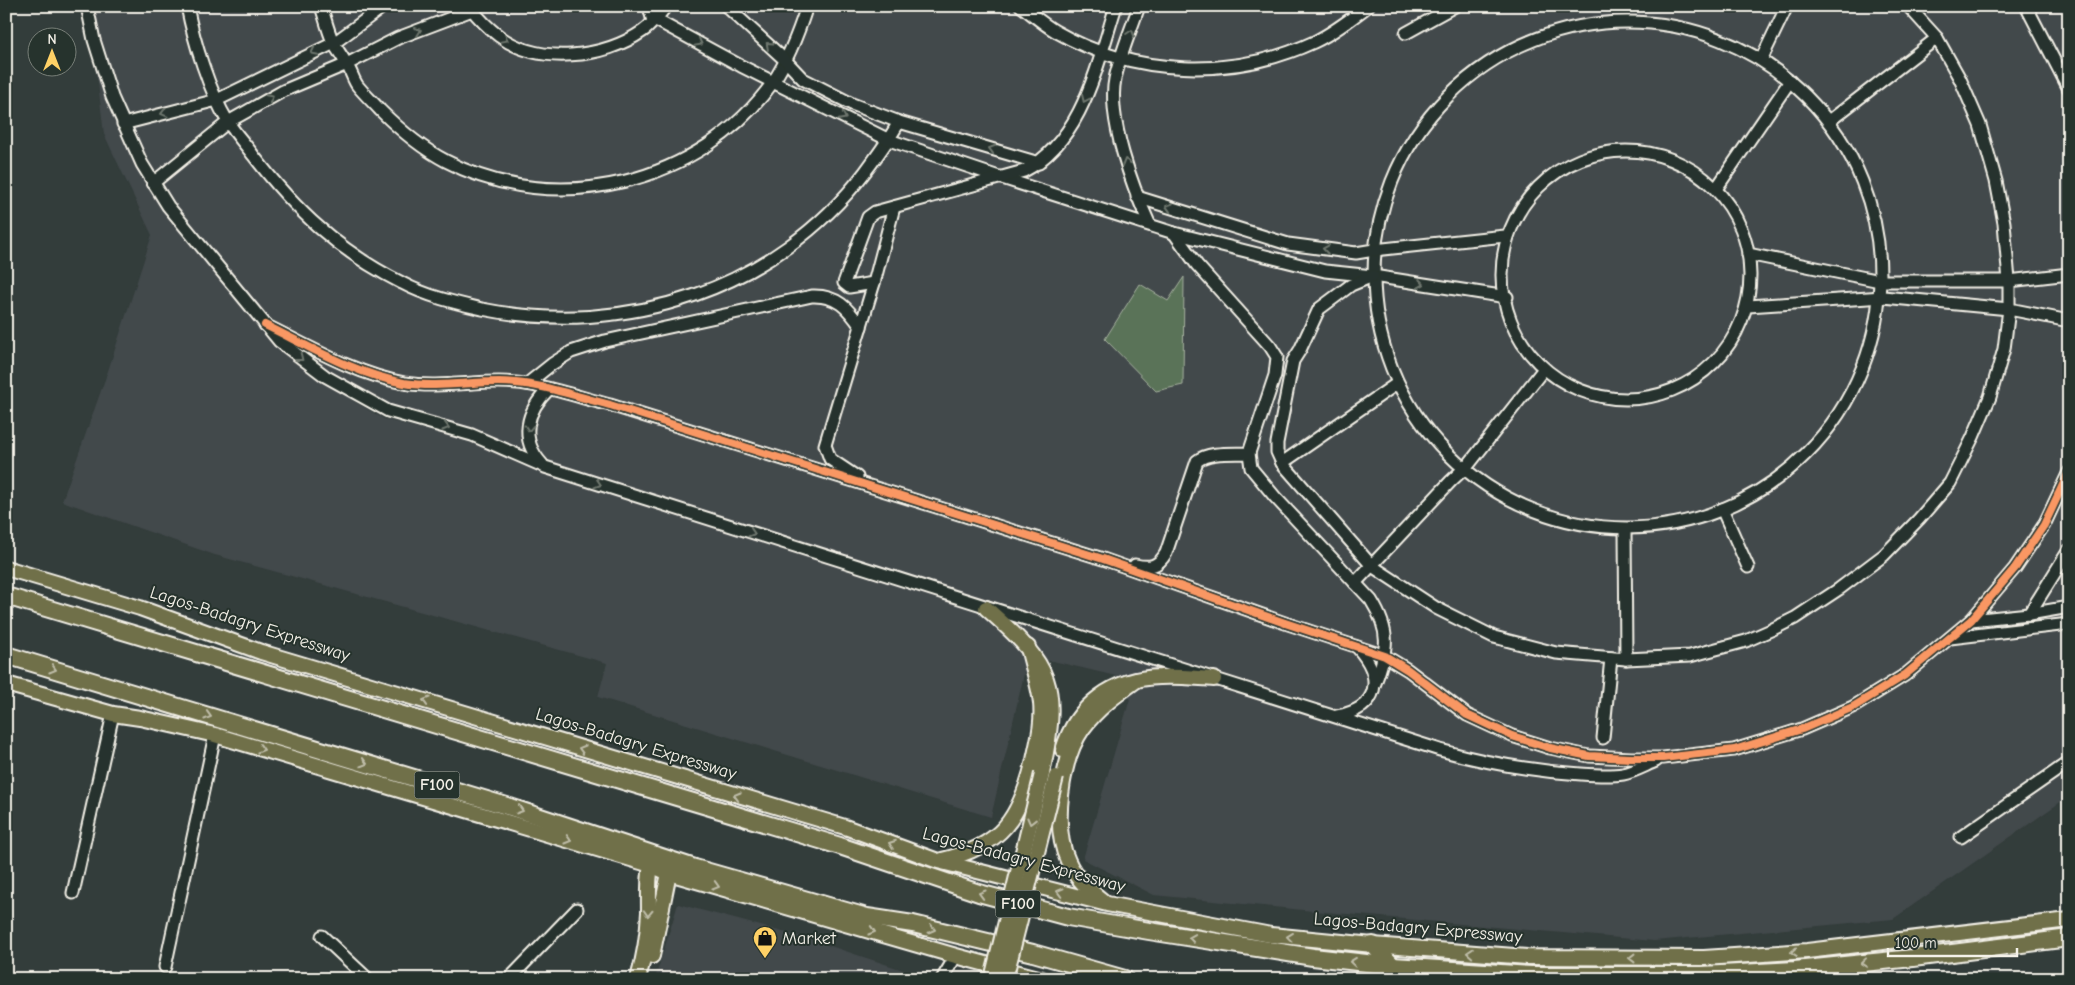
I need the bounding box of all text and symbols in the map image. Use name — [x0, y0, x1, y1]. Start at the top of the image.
one-way arrow — [413, 27, 422, 37]
north arrow — [28, 28, 78, 78]
one-way arrow — [1125, 29, 1135, 37]
text: N — [47, 31, 57, 48]
one-way arrow — [500, 32, 509, 42]
one-way arrow — [693, 37, 702, 47]
one-way arrow — [766, 42, 775, 51]
one-way arrow — [310, 46, 319, 56]
one-way arrow — [1081, 93, 1091, 102]
one-way arrow — [265, 94, 274, 104]
one-way arrow — [161, 107, 169, 117]
one-way arrow — [838, 111, 847, 121]
one-way arrow — [988, 145, 997, 155]
one-way arrow — [1121, 158, 1131, 166]
one-way arrow — [1166, 203, 1174, 213]
one-way arrow — [1322, 244, 1330, 255]
one-way arrow — [1417, 278, 1426, 288]
one-way arrow — [294, 352, 304, 361]
one-way arrow — [441, 422, 449, 432]
one-way arrow — [523, 424, 534, 432]
one-way arrow — [593, 479, 601, 489]
one-way arrow — [748, 528, 756, 538]
street label: Lagos-Badagry Expressway — [147, 582, 354, 667]
one-way arrow — [48, 664, 57, 674]
one-way arrow — [423, 697, 431, 707]
street label: Lagos-Badagry Expressway — [533, 703, 740, 785]
one-way arrow — [204, 711, 212, 721]
one-way arrow — [257, 744, 265, 754]
one-way arrow — [578, 745, 586, 755]
one-way arrow — [359, 757, 368, 767]
road number: F100 — [414, 772, 460, 798]
one-way arrow — [734, 791, 742, 801]
one-way arrow — [515, 804, 523, 814]
one-way arrow — [1026, 816, 1037, 825]
street label: Lagos-Badagry Expressway — [920, 823, 1129, 897]
one-way arrow — [563, 835, 572, 845]
one-way arrow — [889, 840, 897, 850]
one-way arrow — [711, 881, 720, 891]
one-way arrow — [1055, 887, 1064, 898]
one-way arrow — [978, 889, 986, 899]
road number: F100 — [996, 891, 1040, 918]
street label: Lagos-Badagry Expressway — [1313, 908, 1524, 948]
one-way arrow — [643, 909, 654, 917]
one-way arrow — [928, 923, 936, 933]
shop icon: Market — [752, 925, 778, 959]
scale bar — [1888, 925, 2016, 957]
one-way arrow — [868, 926, 876, 936]
place label: Market — [782, 928, 837, 949]
one-way arrow — [1286, 932, 1294, 943]
one-way arrow — [1187, 933, 1196, 943]
text: 100 m — [1895, 934, 1937, 952]
one-way arrow — [1790, 946, 1798, 957]
one-way arrow — [1465, 948, 1473, 959]
one-way arrow — [1628, 953, 1636, 963]
one-way arrow — [1348, 957, 1356, 968]
one-way arrow — [1860, 957, 1868, 968]

